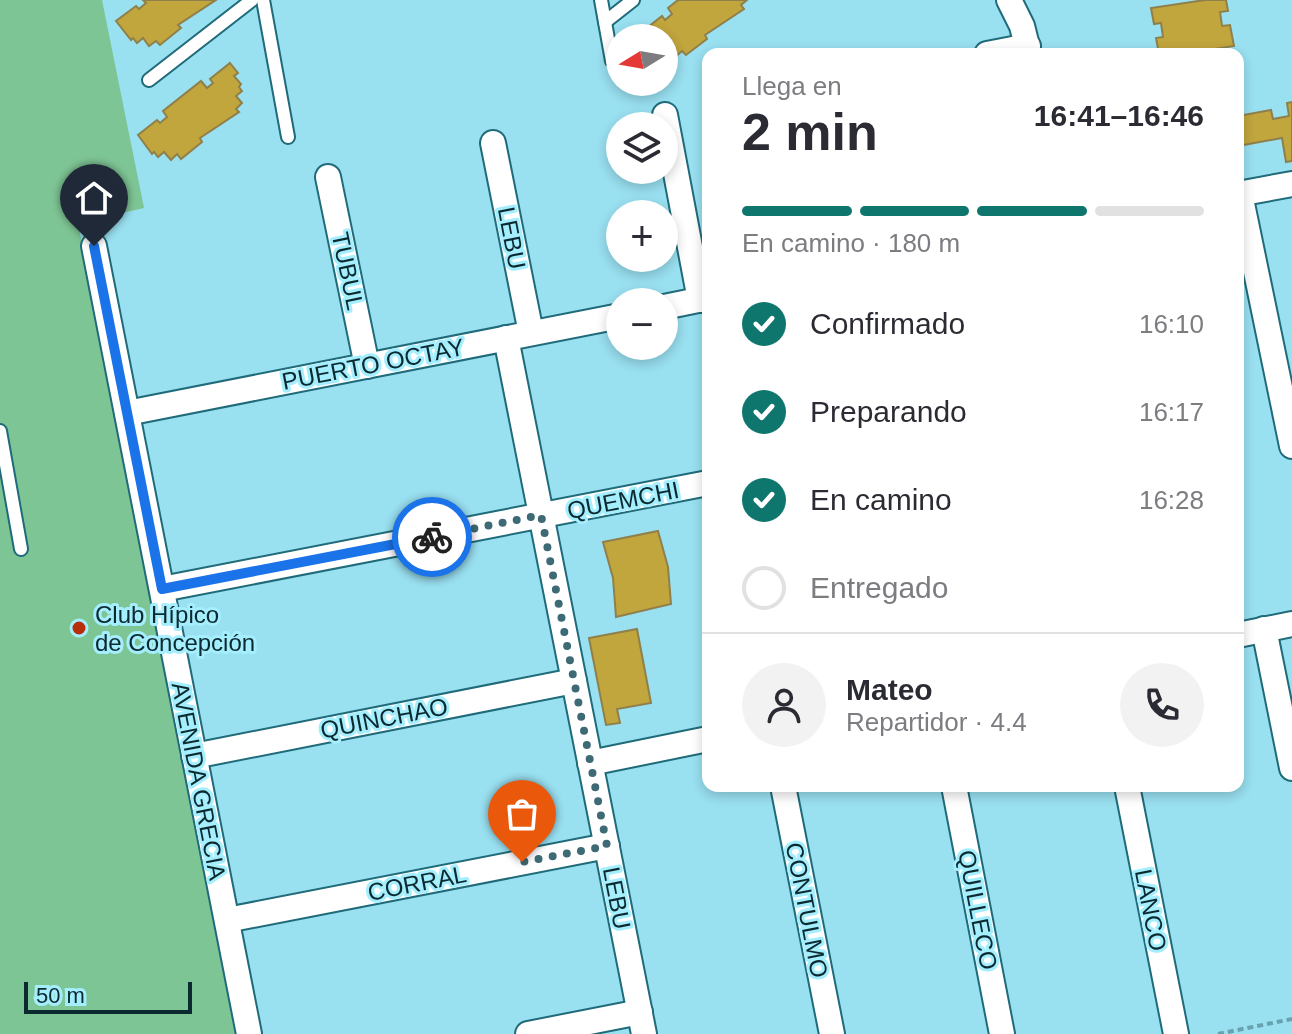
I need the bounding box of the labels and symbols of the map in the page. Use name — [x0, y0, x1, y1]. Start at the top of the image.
north arrow — [606, 24, 678, 96]
pin — [60, 164, 128, 246]
street label: LEBU — [493, 205, 531, 271]
street label: TUBUL — [327, 230, 369, 312]
street label: PUERTO OCTAY — [280, 333, 466, 395]
street label: QUEMCHI — [565, 476, 681, 524]
courier — [392, 497, 472, 577]
place label: Club Hípico de Concepción — [95, 601, 255, 656]
marker: Club Hípico de Concepción — [70, 619, 88, 637]
street label: AVENIDA GRECIA — [167, 680, 231, 882]
street label: QUINCHAO — [318, 692, 450, 744]
pin — [488, 780, 556, 862]
street label: CONTULMO — [781, 840, 833, 980]
street label: QUILLECO — [953, 848, 1003, 972]
street label: CORRAL — [365, 860, 469, 906]
street label: LEBU — [598, 865, 636, 931]
street label: LANCO — [1130, 867, 1172, 953]
scale bar — [24, 978, 192, 1014]

